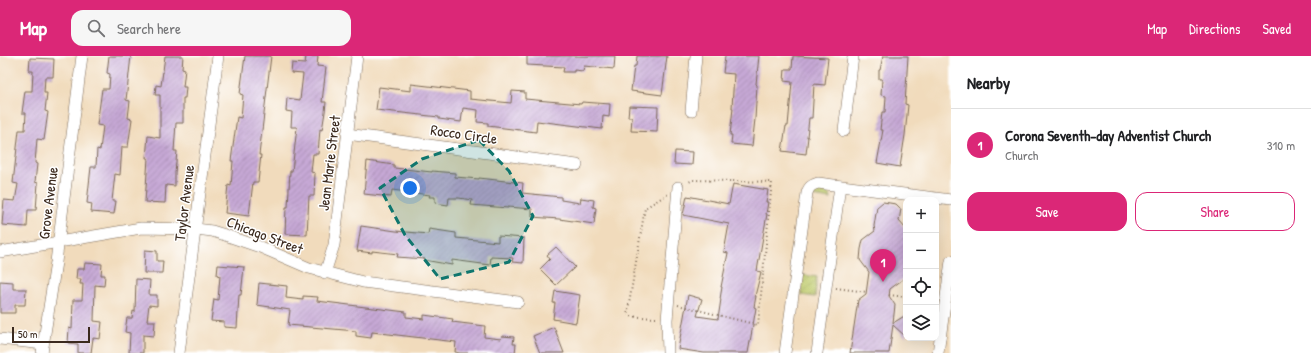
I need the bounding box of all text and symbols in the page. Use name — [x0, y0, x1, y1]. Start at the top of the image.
search box — [71, 10, 351, 46]
text: Map — [20, 15, 47, 41]
icon: search — [85, 17, 107, 39]
text: Search here — [117, 18, 181, 39]
text: Map — [1147, 19, 1167, 38]
text: Directions — [1189, 19, 1240, 38]
text: Saved — [1262, 19, 1291, 38]
text: Nearby — [967, 71, 1010, 94]
street label: Jean Marie Street — [313, 113, 345, 212]
street label: Rocco Circle — [429, 119, 499, 149]
text: Corona Seventh-day Adventist Church — [1005, 125, 1211, 146]
text: 1 — [978, 136, 982, 154]
text: 310 m — [1267, 136, 1295, 154]
text: Church — [1005, 146, 1038, 164]
street label: Taylor Avenue — [169, 164, 199, 242]
street label: Grove Avenue — [33, 166, 63, 240]
your location — [400, 178, 420, 198]
button: Save — [967, 192, 1127, 231]
button: Share — [1135, 192, 1295, 231]
map controls — [903, 197, 939, 341]
button: + — [903, 197, 939, 233]
street label: Chicago Street — [224, 211, 307, 260]
button: − — [903, 233, 939, 269]
pin: 1 — [870, 249, 896, 282]
button: locate — [903, 269, 939, 305]
button: layers — [903, 305, 939, 341]
scale bar — [12, 325, 90, 344]
text: 50 m — [18, 327, 38, 341]

